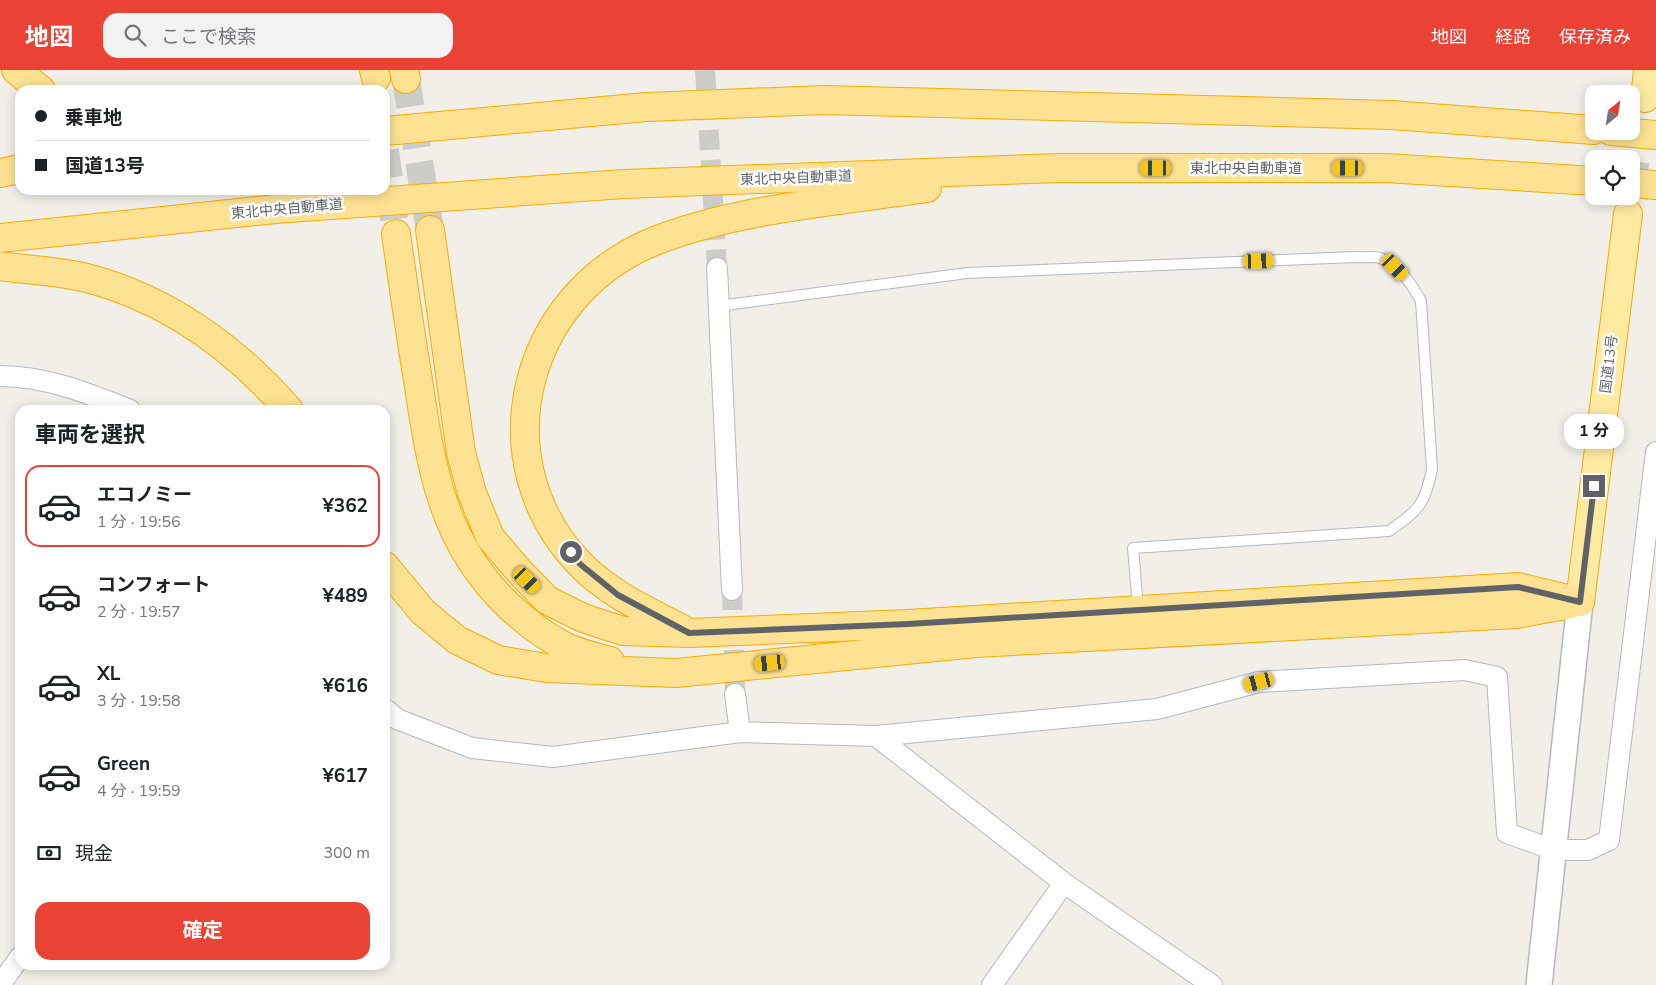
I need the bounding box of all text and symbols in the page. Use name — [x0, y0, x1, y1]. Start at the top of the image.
search box — [103, 13, 453, 58]
text: 地図 — [25, 21, 73, 53]
icon: search — [121, 21, 149, 49]
text: ここで検索 — [161, 24, 256, 50]
text: 地図 — [1431, 25, 1467, 49]
text: 経路 — [1495, 25, 1531, 49]
text: 保存済み — [1559, 25, 1631, 49]
north arrow — [1585, 85, 1640, 140]
map controls — [1585, 85, 1640, 205]
text: 乗車地 — [65, 105, 122, 131]
button: locate — [1585, 150, 1640, 205]
text: 国道13号 — [65, 153, 145, 179]
street label: 東北中央自動車道 — [1190, 159, 1302, 178]
car — [1141, 161, 1171, 176]
car — [1333, 161, 1363, 176]
street label: 東北中央自動車道 — [740, 167, 852, 189]
street label: 東北中央自動車道 — [230, 195, 344, 223]
car — [1379, 251, 1410, 283]
car — [1243, 253, 1274, 269]
street label: 国道13号 — [1596, 334, 1622, 394]
callout: 1 分 — [1564, 414, 1624, 448]
text: 車両を選択 — [35, 420, 145, 450]
text: 1 分 — [1579, 420, 1609, 442]
route end — [1583, 475, 1605, 497]
text: エコノミー — [97, 482, 192, 508]
icon: car — [37, 484, 82, 529]
text: ¥362 — [322, 493, 368, 519]
text: 1 分 · 19:56 — [97, 511, 181, 533]
route start — [560, 541, 582, 563]
car — [511, 564, 542, 596]
text: コンフォート — [97, 572, 210, 598]
icon: car — [37, 574, 82, 619]
text: ¥489 — [322, 583, 368, 609]
text: 2 分 · 19:57 — [97, 601, 181, 623]
car — [754, 654, 785, 672]
text: XL — [97, 661, 120, 687]
icon: car — [37, 664, 82, 709]
car — [1242, 671, 1275, 693]
text: ¥616 — [322, 673, 368, 699]
text: 3 分 · 19:58 — [97, 690, 181, 712]
text: Green — [97, 751, 150, 777]
icon: car — [37, 754, 82, 799]
text: ¥617 — [322, 763, 368, 789]
text: 4 分 · 19:59 — [97, 780, 181, 802]
icon: cash — [35, 839, 63, 867]
text: 現金 — [75, 841, 113, 867]
text: 300 m — [323, 842, 370, 864]
button: 確定 — [35, 902, 370, 960]

